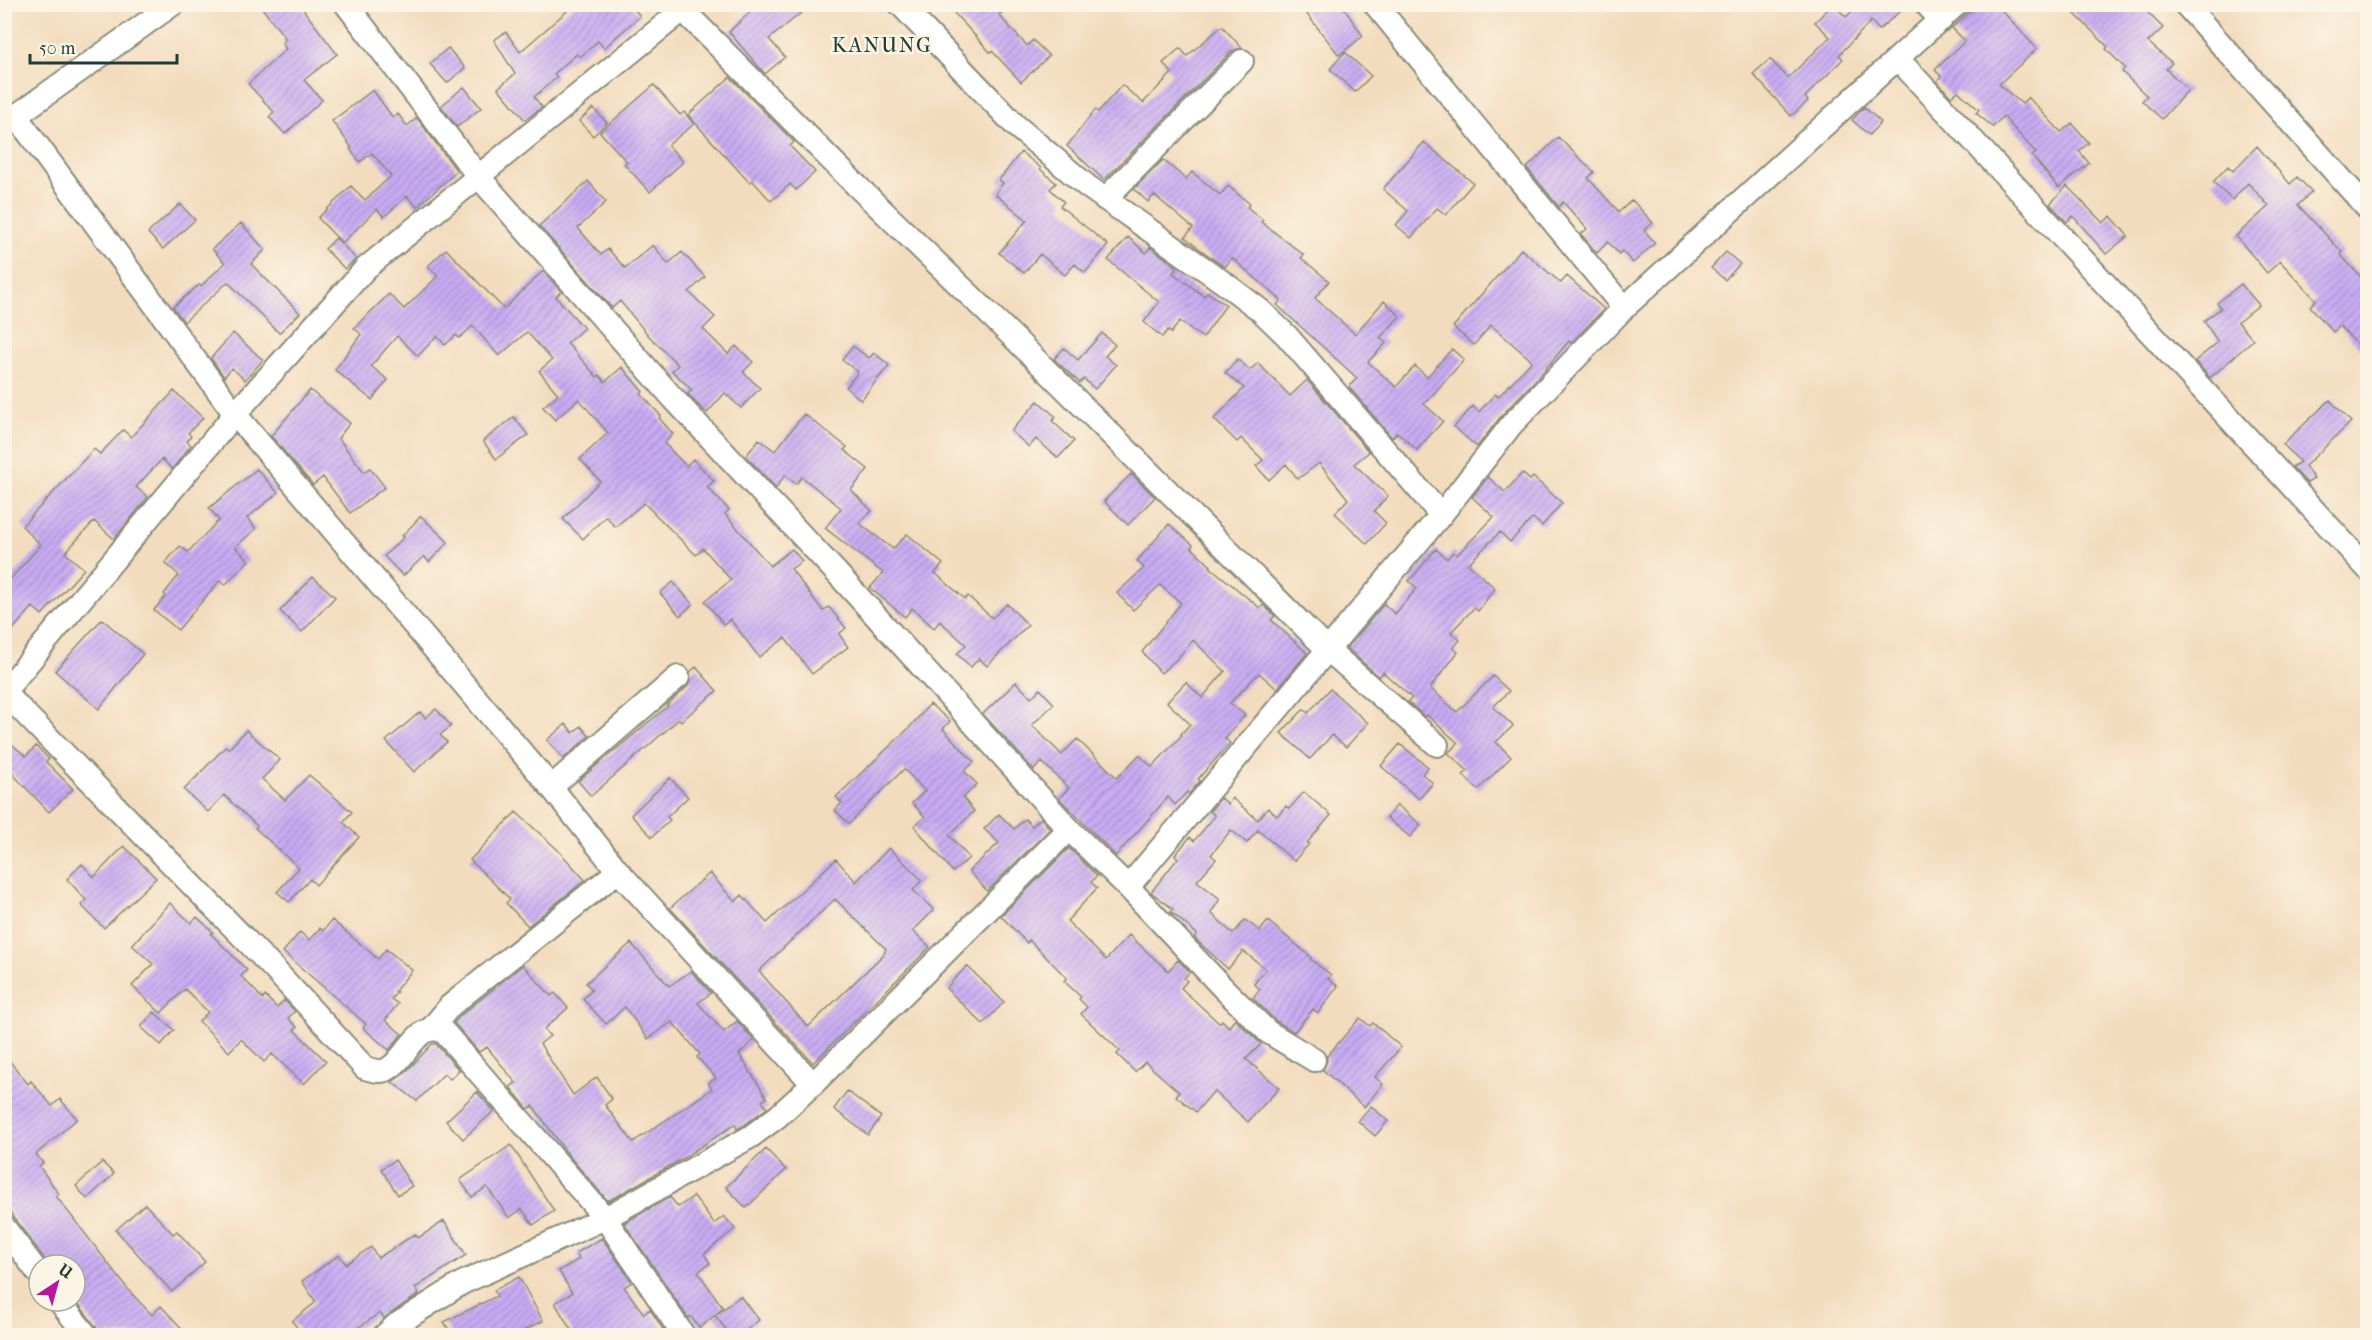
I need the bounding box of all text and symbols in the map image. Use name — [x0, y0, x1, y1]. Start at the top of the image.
scale bar — [30, 27, 177, 65]
district label: KANUNG — [832, 33, 932, 57]
text: 50 m — [39, 38, 76, 59]
north arrow — [27, 1253, 87, 1313]
text: U — [54, 1259, 77, 1283]

